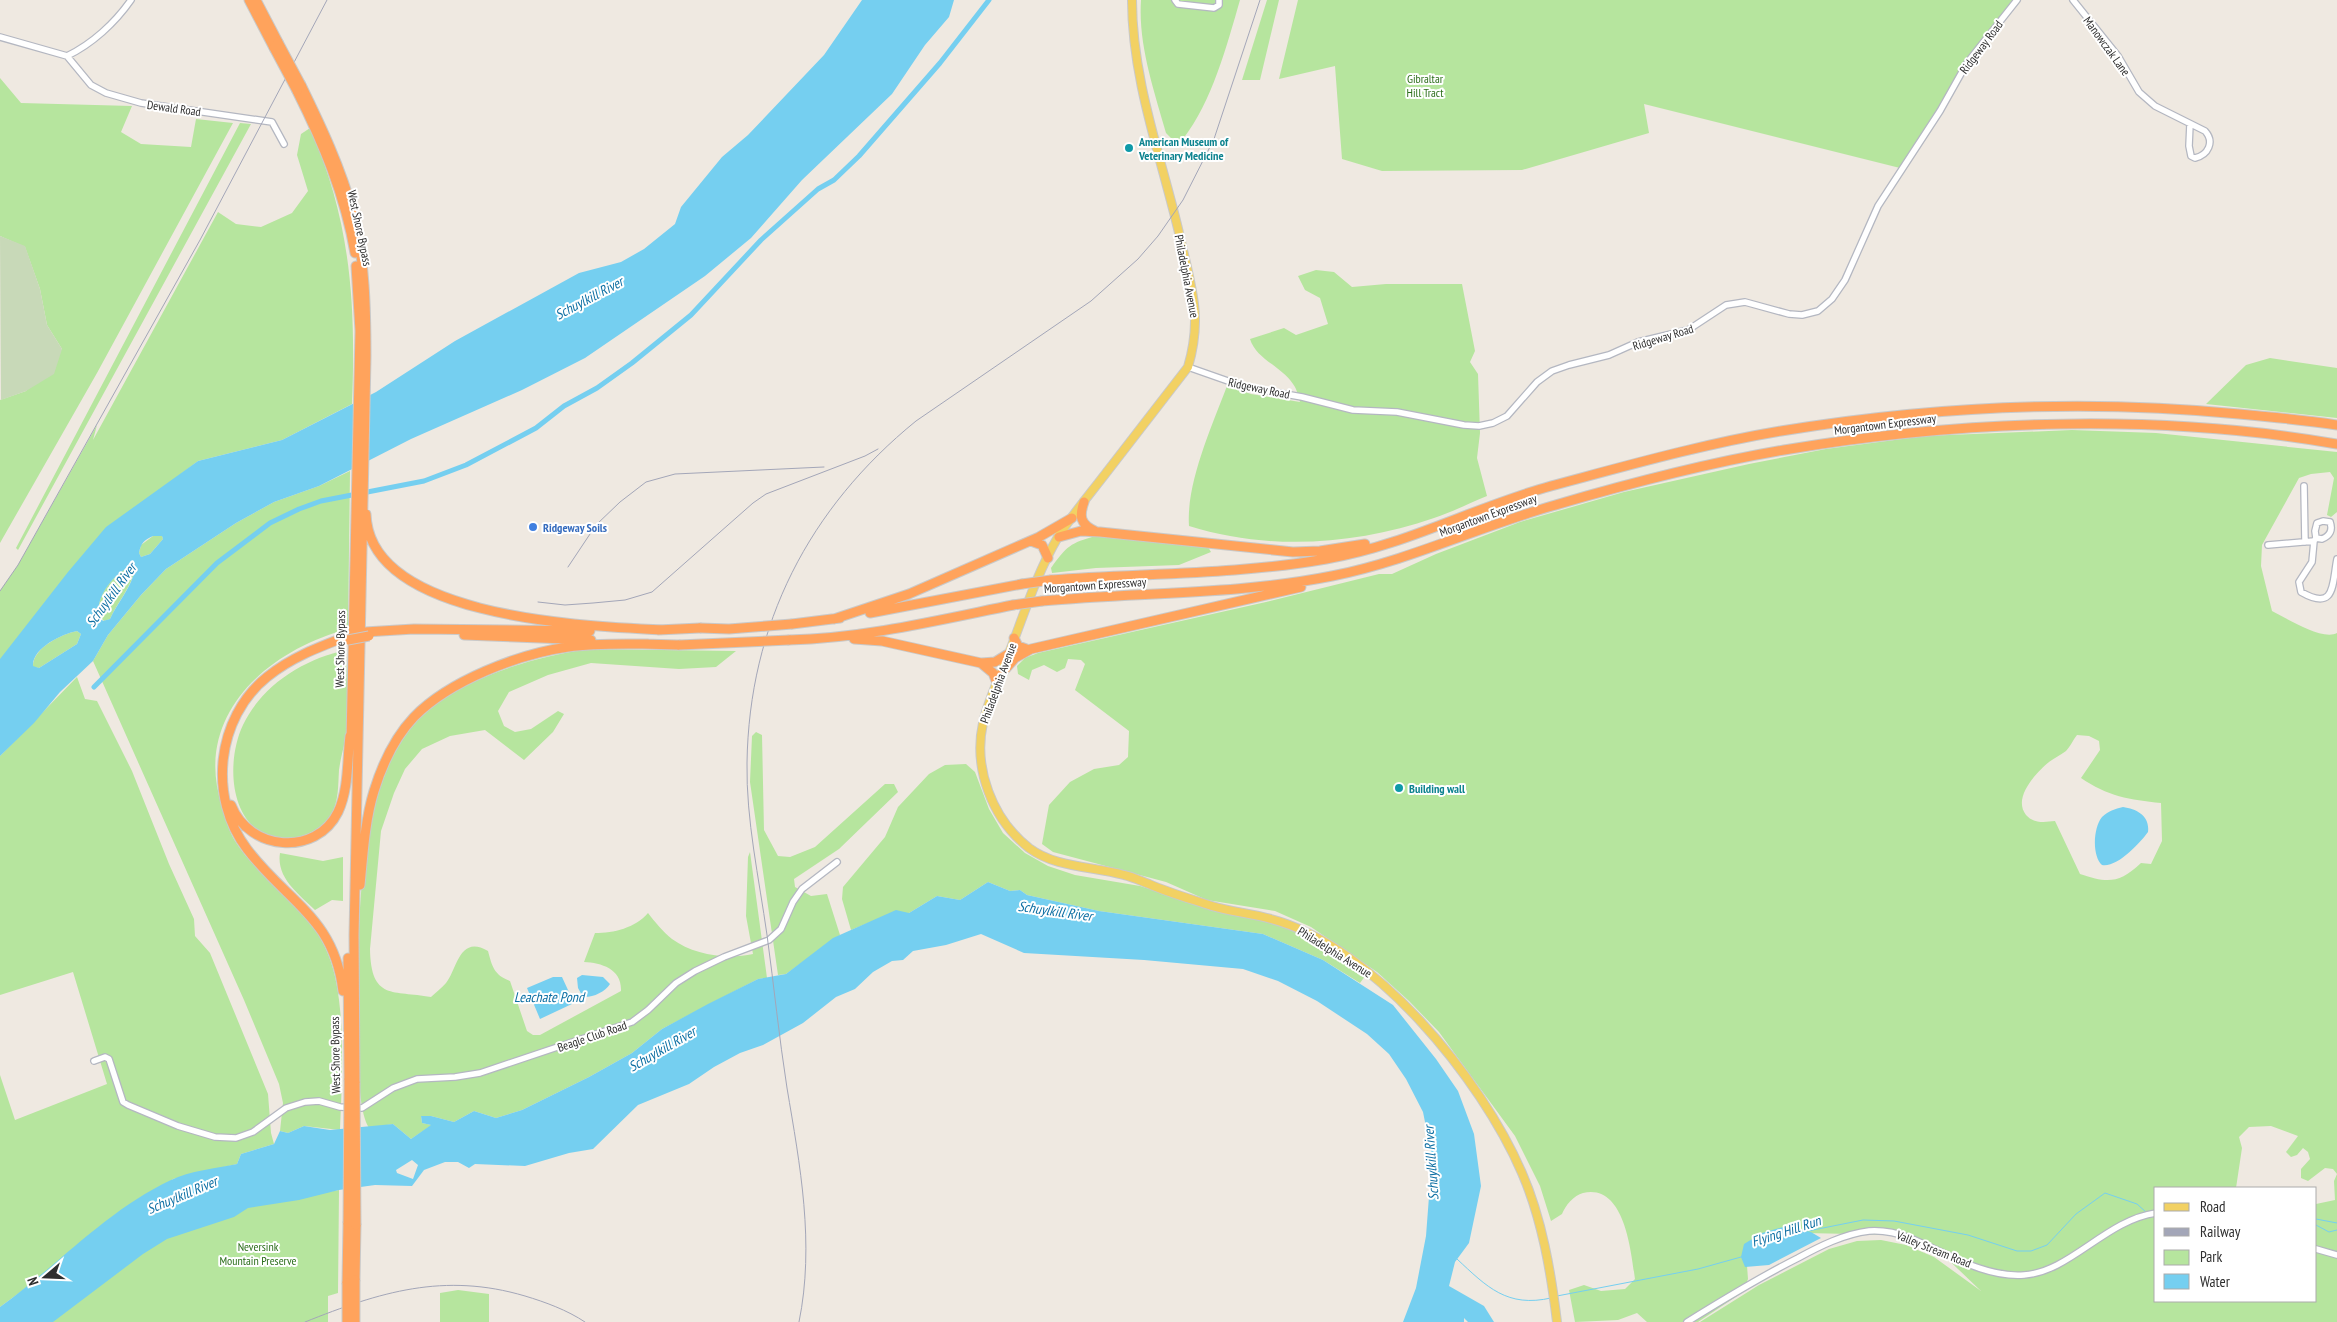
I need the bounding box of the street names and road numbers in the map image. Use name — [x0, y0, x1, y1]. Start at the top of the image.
street label: Manowczak Lane — [2080, 13, 2134, 79]
street label: Ridgeway Road — [1956, 17, 2006, 77]
street label: Dewald Road — [146, 97, 202, 119]
street label: West Shore Bypass — [345, 189, 375, 267]
street label: Philadelphia Avenue — [1172, 233, 1202, 319]
street label: Ridgeway Road — [1631, 321, 1695, 353]
street label: Ridgeway Road — [1227, 374, 1291, 402]
street label: Morgantown Expressway — [1833, 410, 1937, 438]
street label: Morgantown Expressway — [1437, 490, 1539, 540]
street label: Morgantown Expressway — [1043, 574, 1147, 596]
street label: West Shore Bypass — [332, 610, 348, 688]
street label: Philadelphia Avenue — [977, 641, 1019, 725]
street label: Philadelphia Avenue — [1295, 923, 1375, 981]
street label: West Shore Bypass — [327, 1016, 343, 1094]
street label: Beagle Club Road — [555, 1017, 629, 1055]
street label: Valley Stream Road — [1894, 1227, 1974, 1271]

